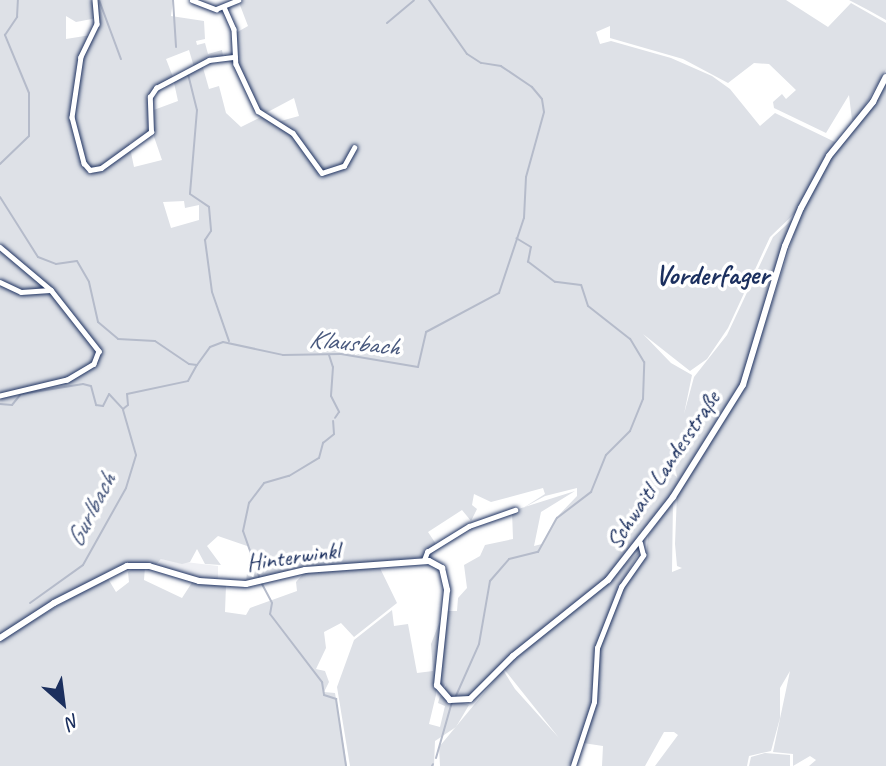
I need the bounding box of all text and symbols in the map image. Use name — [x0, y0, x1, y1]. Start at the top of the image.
district label: Vorderfager — [655, 258, 769, 292]
water label: Klausbach — [308, 324, 400, 362]
street label: Schwaitl Landesstraße — [599, 385, 727, 555]
water label: Gurlbach — [59, 468, 123, 552]
street label: Hinterwinkl — [244, 536, 342, 578]
north arrow — [28, 668, 98, 738]
text: N — [62, 708, 84, 735]

